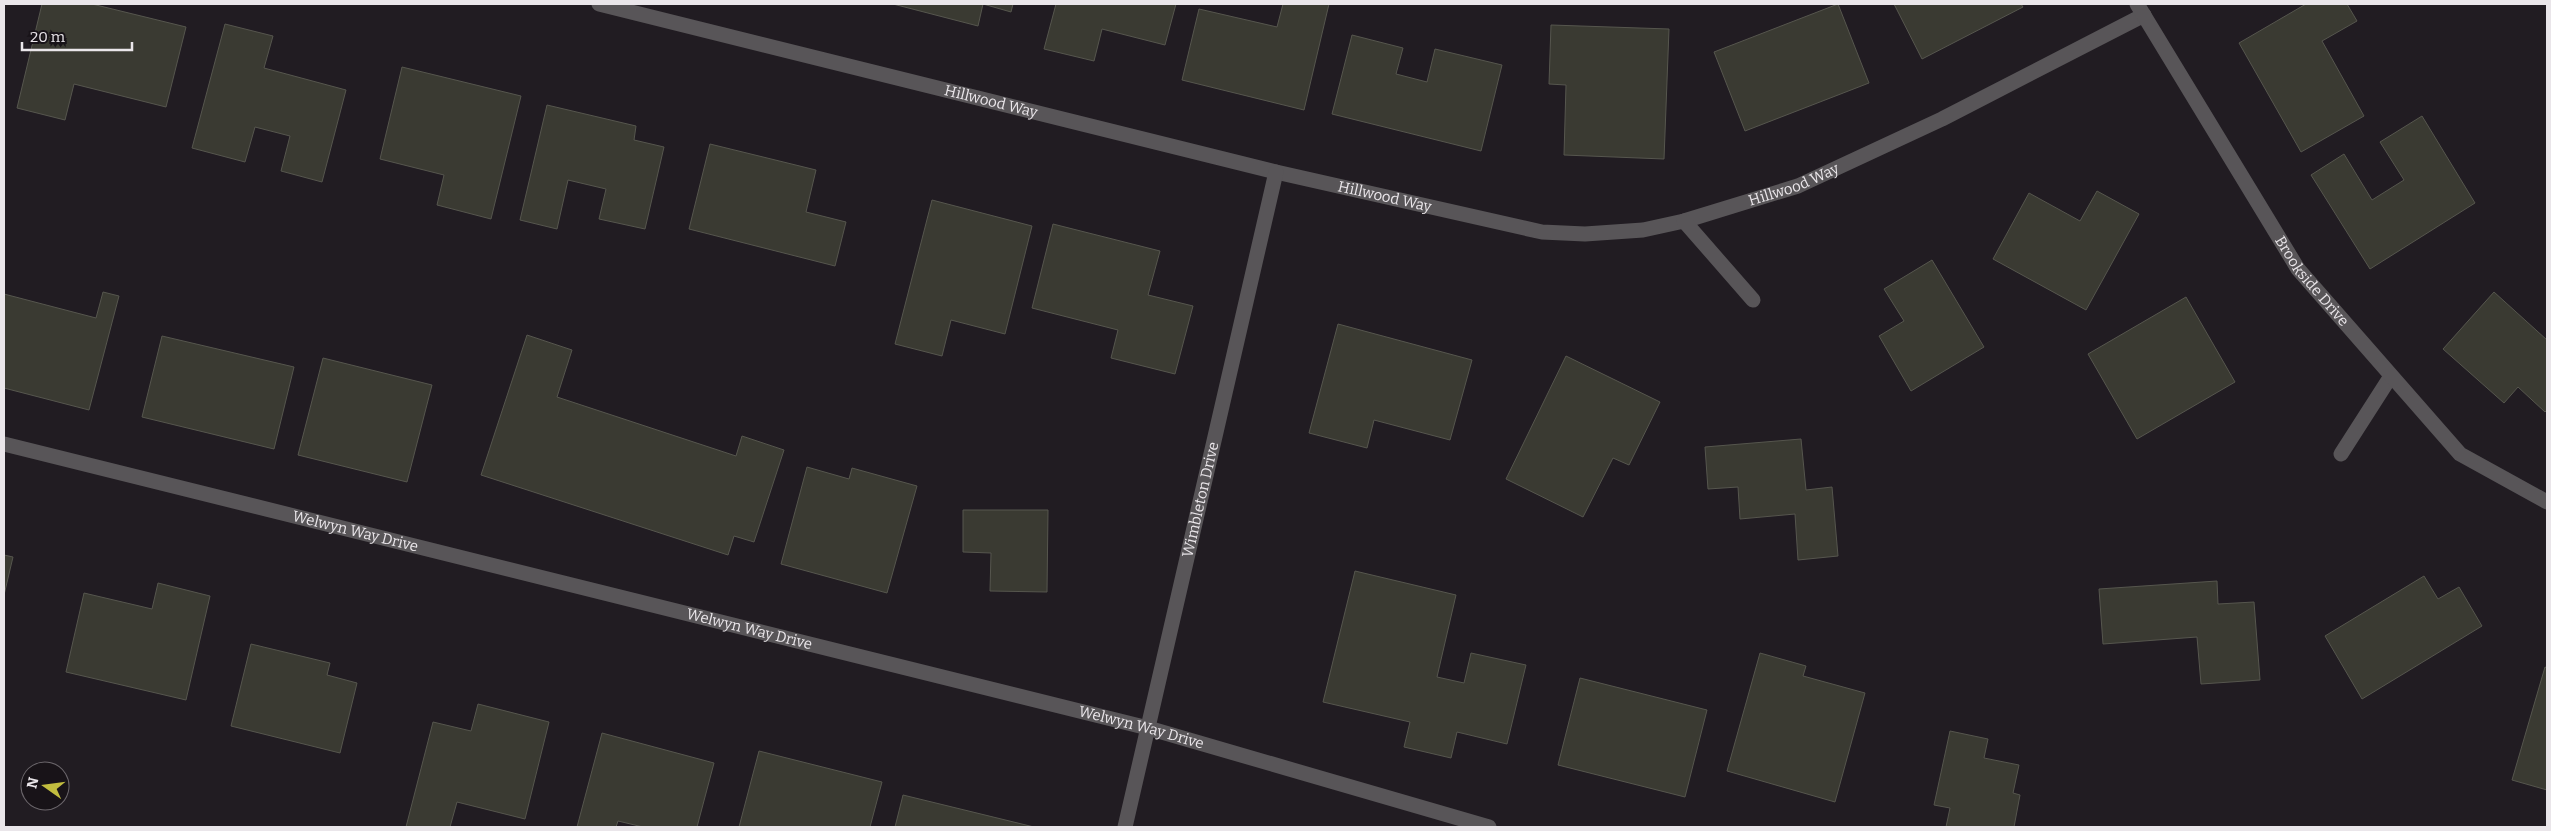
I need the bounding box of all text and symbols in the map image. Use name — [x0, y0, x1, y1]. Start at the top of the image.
scale bar — [22, 20, 132, 52]
text: 20 m — [30, 28, 66, 46]
street label: Hillwood Way — [943, 81, 1040, 122]
street label: Hillwood Way — [1746, 159, 1842, 210]
street label: Hillwood Way — [1336, 177, 1433, 216]
street label: Brookside Drive — [2271, 233, 2353, 330]
street label: Wimbleton Drive — [1178, 440, 1223, 559]
street label: Welwyn Way Drive — [291, 507, 420, 556]
street label: Welwyn Way Drive — [685, 605, 814, 653]
street label: Welwyn Way Drive — [1077, 702, 1206, 753]
north arrow — [20, 761, 70, 811]
text: N — [23, 775, 42, 790]

